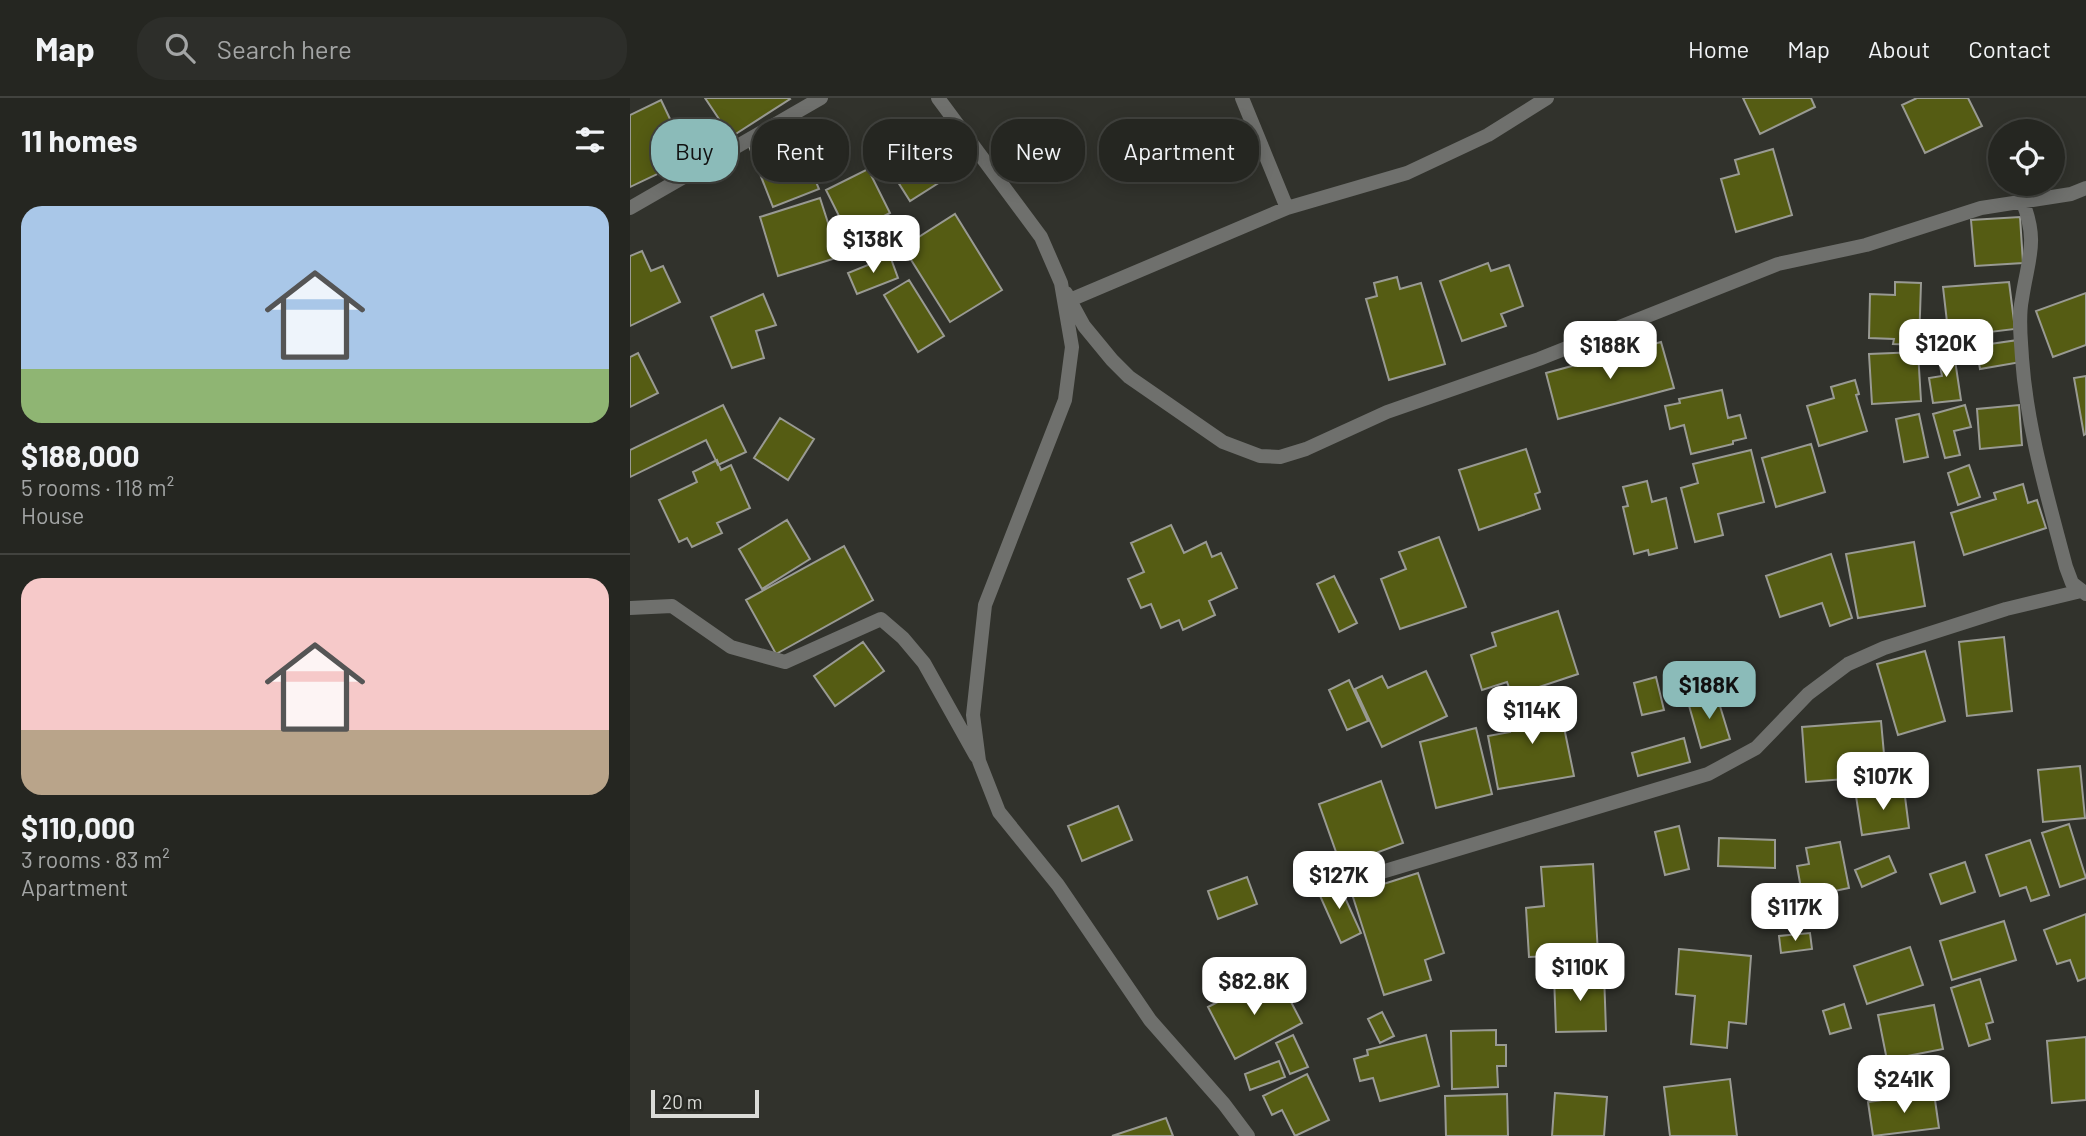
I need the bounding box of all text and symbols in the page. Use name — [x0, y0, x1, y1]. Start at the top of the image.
search box — [137, 17, 627, 80]
text: Map — [35, 28, 95, 68]
icon: search — [161, 29, 199, 67]
text: Search here — [217, 33, 352, 64]
text: Home — [1688, 34, 1749, 63]
text: Map — [1787, 34, 1830, 63]
text: About — [1868, 34, 1930, 63]
text: Contact — [1968, 34, 2051, 63]
chip: Buy — [651, 119, 738, 182]
chip: Rent — [752, 119, 849, 182]
chip: Filters — [863, 119, 977, 182]
chip: New — [991, 119, 1085, 182]
chip: Apartment — [1099, 119, 1259, 182]
map controls — [1988, 119, 2065, 196]
button: locate — [1988, 119, 2065, 196]
icon: filters — [571, 121, 609, 159]
text: 11 homes — [21, 122, 138, 158]
pin: $138K — [824, 216, 922, 275]
text: $138K — [843, 224, 903, 252]
icon: home — [252, 252, 378, 378]
pin: $120K — [1897, 320, 1995, 379]
pin: $188K — [1561, 322, 1659, 381]
text: $120K — [1915, 328, 1977, 356]
text: $188K — [1580, 330, 1640, 358]
text: $188,000 — [21, 437, 140, 473]
text: 5 rooms · 118 m² — [21, 473, 174, 501]
text: House — [21, 501, 84, 529]
icon: home — [252, 624, 378, 750]
pin: $188K — [1660, 662, 1758, 721]
text: $188K — [1679, 670, 1739, 698]
pin: $114K — [1483, 686, 1581, 746]
text: $114K — [1503, 695, 1561, 723]
pin: $107K — [1834, 752, 1932, 812]
text: $107K — [1853, 761, 1913, 789]
text: $110,000 — [21, 809, 135, 845]
text: 3 rooms · 83 m² — [21, 845, 170, 873]
pin: $127K — [1290, 852, 1388, 911]
text: $127K — [1309, 860, 1369, 888]
text: Apartment — [21, 873, 128, 901]
pin: $117K — [1746, 884, 1844, 943]
text: $117K — [1767, 892, 1823, 920]
pin: $110K — [1531, 944, 1629, 1003]
text: $110K — [1551, 952, 1609, 980]
pin: $82.8K — [1197, 958, 1311, 1017]
text: $82.8K — [1218, 966, 1290, 994]
pin: $241K — [1855, 1056, 1953, 1115]
text: $241K — [1874, 1064, 1934, 1092]
scale bar — [651, 1087, 760, 1119]
text: 20 m — [662, 1090, 702, 1113]

